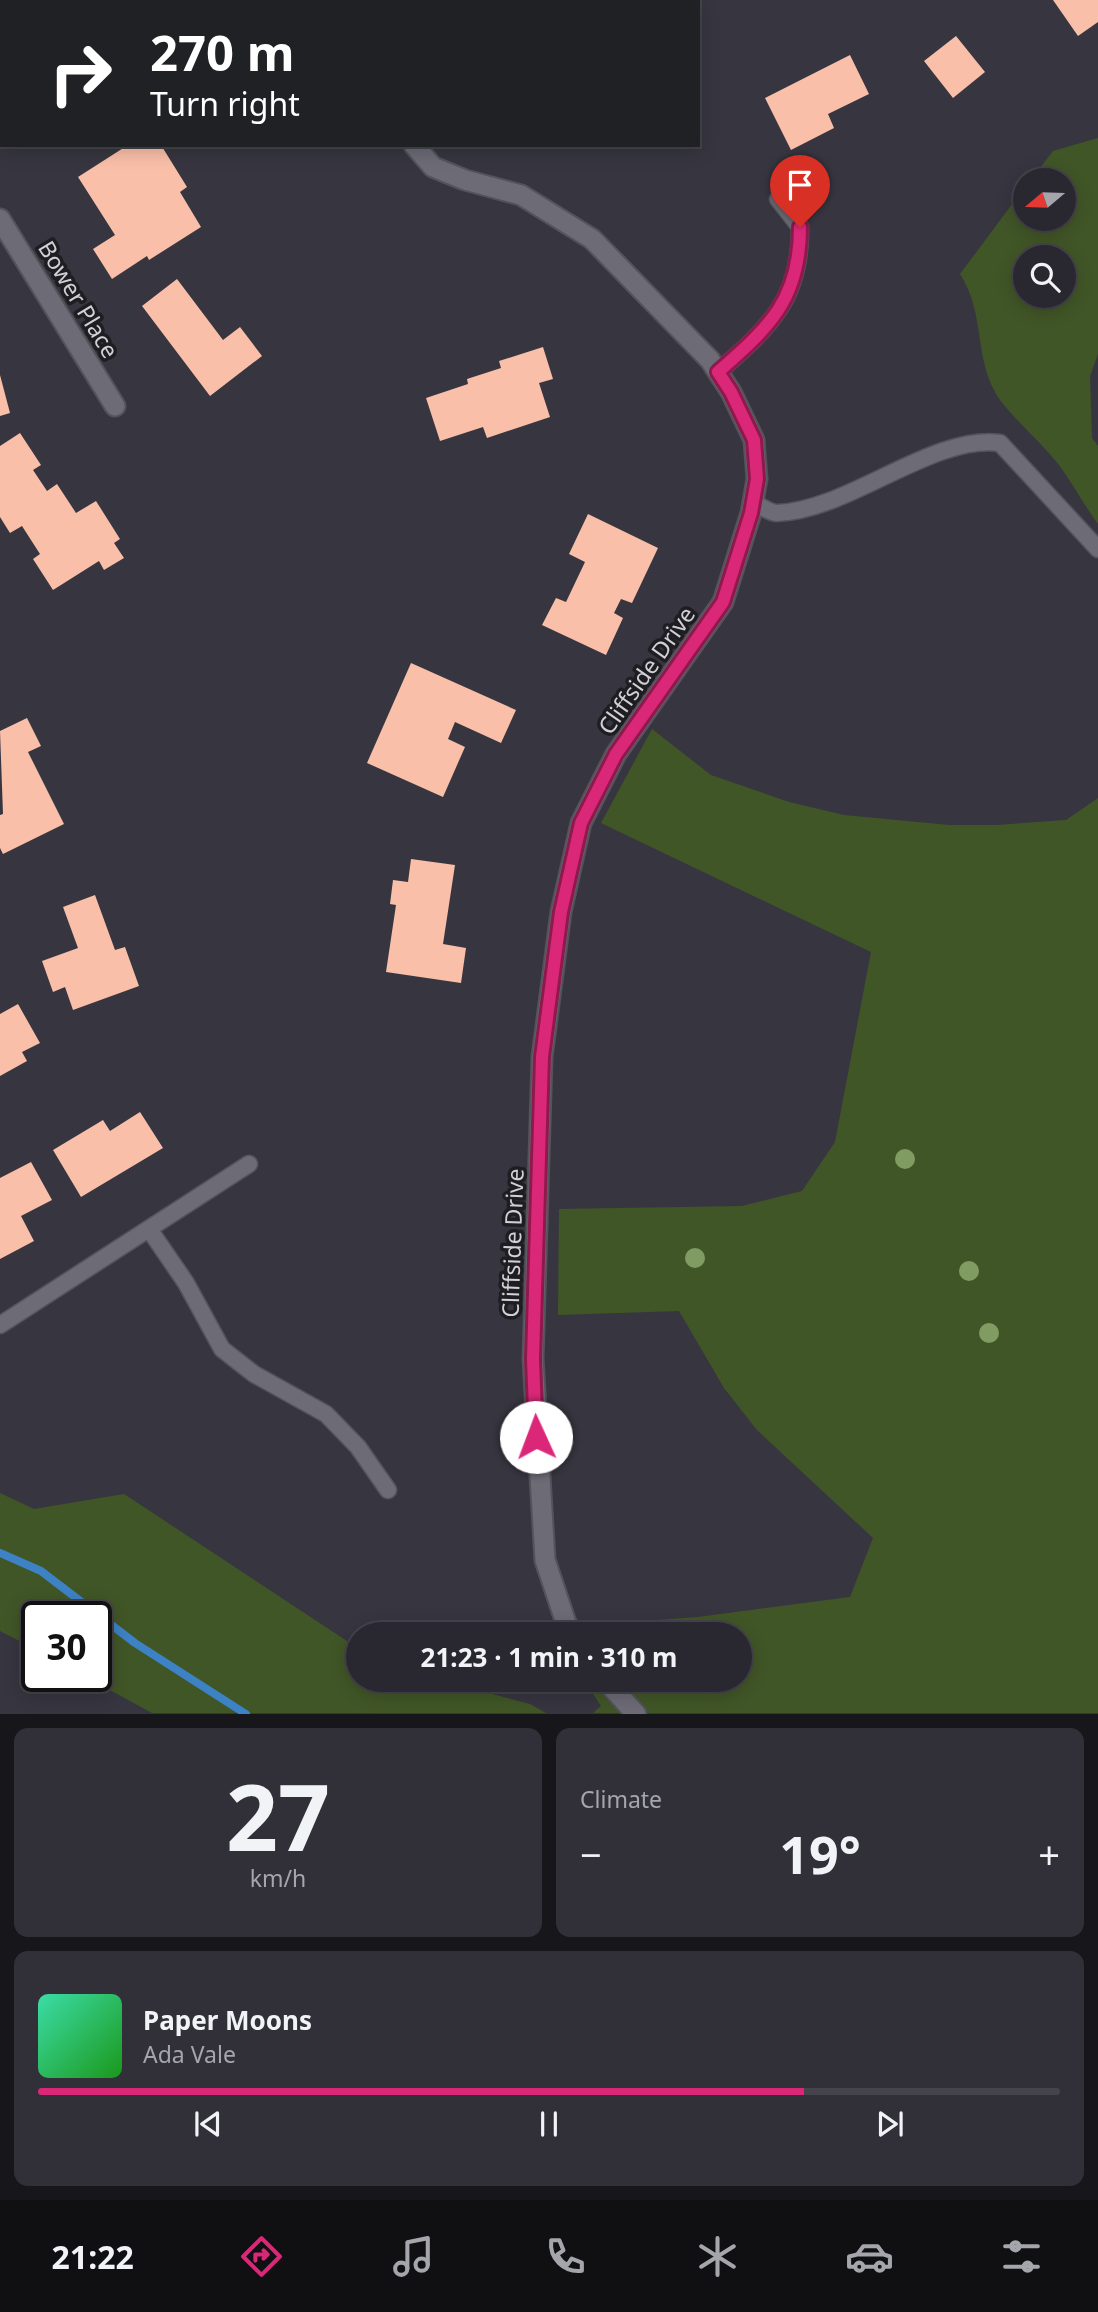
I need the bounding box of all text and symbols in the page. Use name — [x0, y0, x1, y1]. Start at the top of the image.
text: 270 m — [150, 19, 295, 85]
icon: right — [35, 28, 126, 119]
text: Turn right — [150, 82, 300, 125]
pin — [770, 155, 830, 227]
icon: arrive — [781, 166, 819, 204]
north arrow — [1013, 168, 1076, 231]
map controls — [1013, 168, 1076, 308]
street label: Bower Place — [31, 234, 127, 364]
button: search — [1013, 245, 1076, 308]
street label: Cliffside Drive — [590, 600, 702, 740]
street label: Cliffside Drive — [493, 1168, 531, 1318]
position arrow — [499, 1400, 573, 1474]
speed limit sign: 30 — [21, 1601, 112, 1692]
text: 21:23 · 1 min · 310 m — [421, 1639, 677, 1675]
text: 27 — [226, 1754, 330, 1878]
text: Climate — [580, 1783, 662, 1815]
text: 19° — [779, 1818, 861, 1889]
text: − — [580, 1828, 602, 1880]
text: + — [1038, 1828, 1060, 1880]
text: km/h — [250, 1862, 306, 1894]
text: Paper Moons — [143, 2002, 312, 2038]
text: Ada Vale — [143, 2038, 236, 2070]
icon: previous — [189, 2105, 227, 2143]
icon: pause — [530, 2105, 568, 2143]
icon: next — [871, 2105, 909, 2143]
icon: directions — [237, 2232, 286, 2281]
icon: music — [389, 2232, 438, 2281]
icon: phone — [541, 2232, 590, 2281]
icon: climate — [693, 2232, 742, 2281]
icon: car — [845, 2232, 894, 2281]
icon: filters — [997, 2232, 1046, 2281]
text: 21:22 — [52, 2235, 134, 2278]

